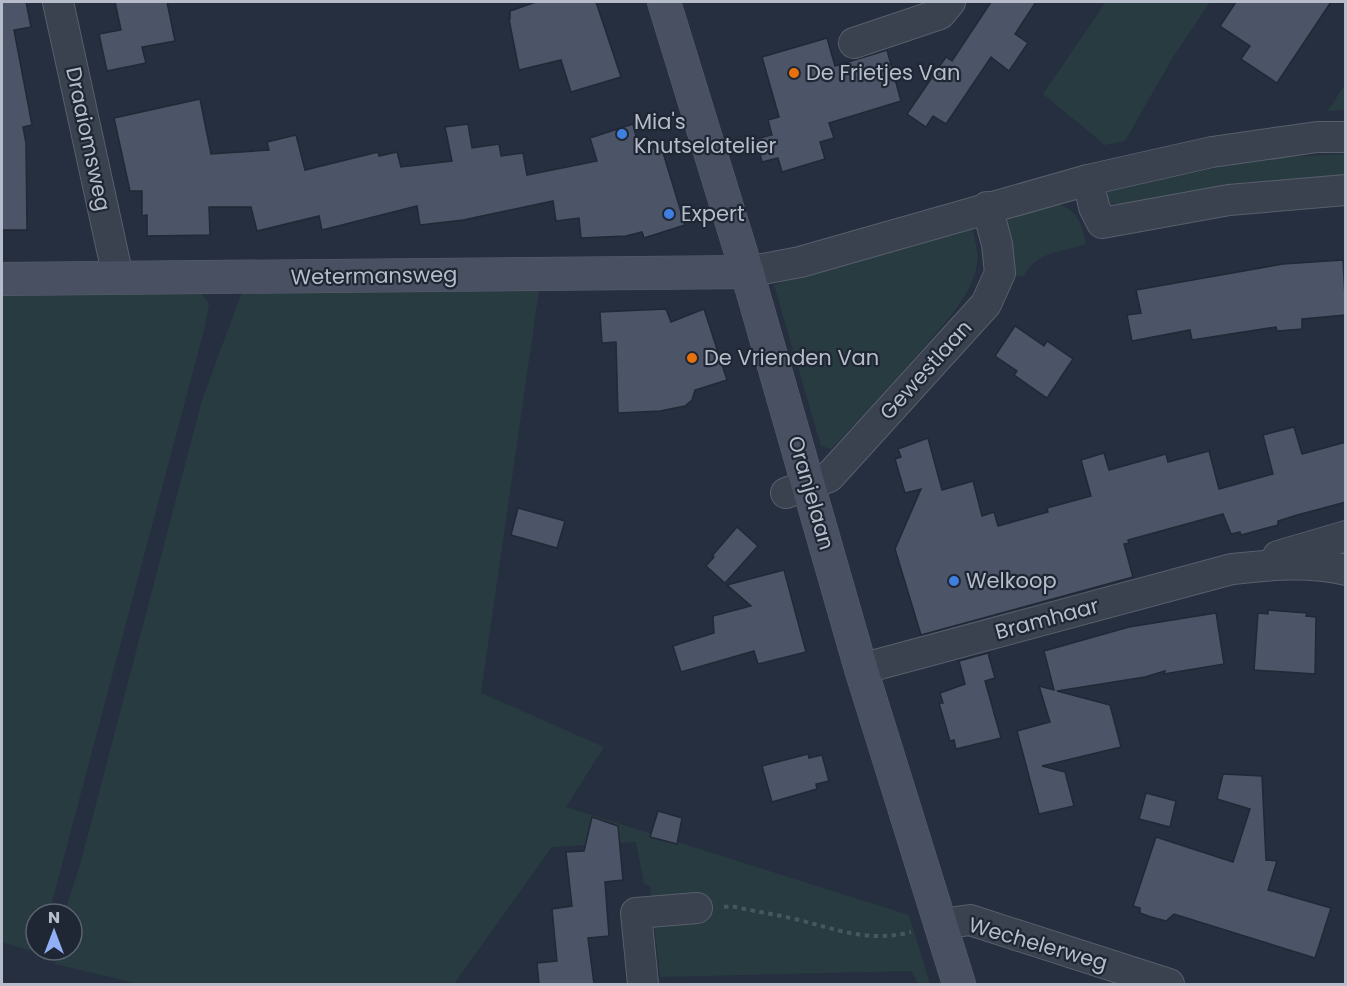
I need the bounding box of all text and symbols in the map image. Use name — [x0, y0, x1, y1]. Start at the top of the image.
place label: De Frietjes Van — [806, 58, 960, 87]
street label: Draaiomsweg — [59, 64, 118, 214]
marker: De Frietjes Van — [787, 66, 801, 80]
place label: Mia's Knutselatelier — [634, 107, 776, 160]
marker: Mia's Knutselatelier — [615, 127, 629, 141]
place label: Expert — [681, 199, 745, 228]
marker: Expert — [662, 207, 676, 221]
street label: Wetermansweg — [290, 260, 458, 291]
street label: Gewestlaan — [873, 313, 978, 426]
place label: De Vrienden Van — [704, 343, 879, 372]
marker: De Vrienden Van — [685, 351, 699, 365]
street label: Oranjelaan — [781, 433, 842, 553]
place label: Welkoop — [966, 566, 1057, 595]
marker: Welkoop — [947, 574, 961, 588]
street label: Bramhaar — [992, 591, 1102, 646]
north arrow — [24, 902, 84, 962]
text: N — [48, 906, 60, 929]
street label: Wechelerweg — [965, 910, 1111, 977]

